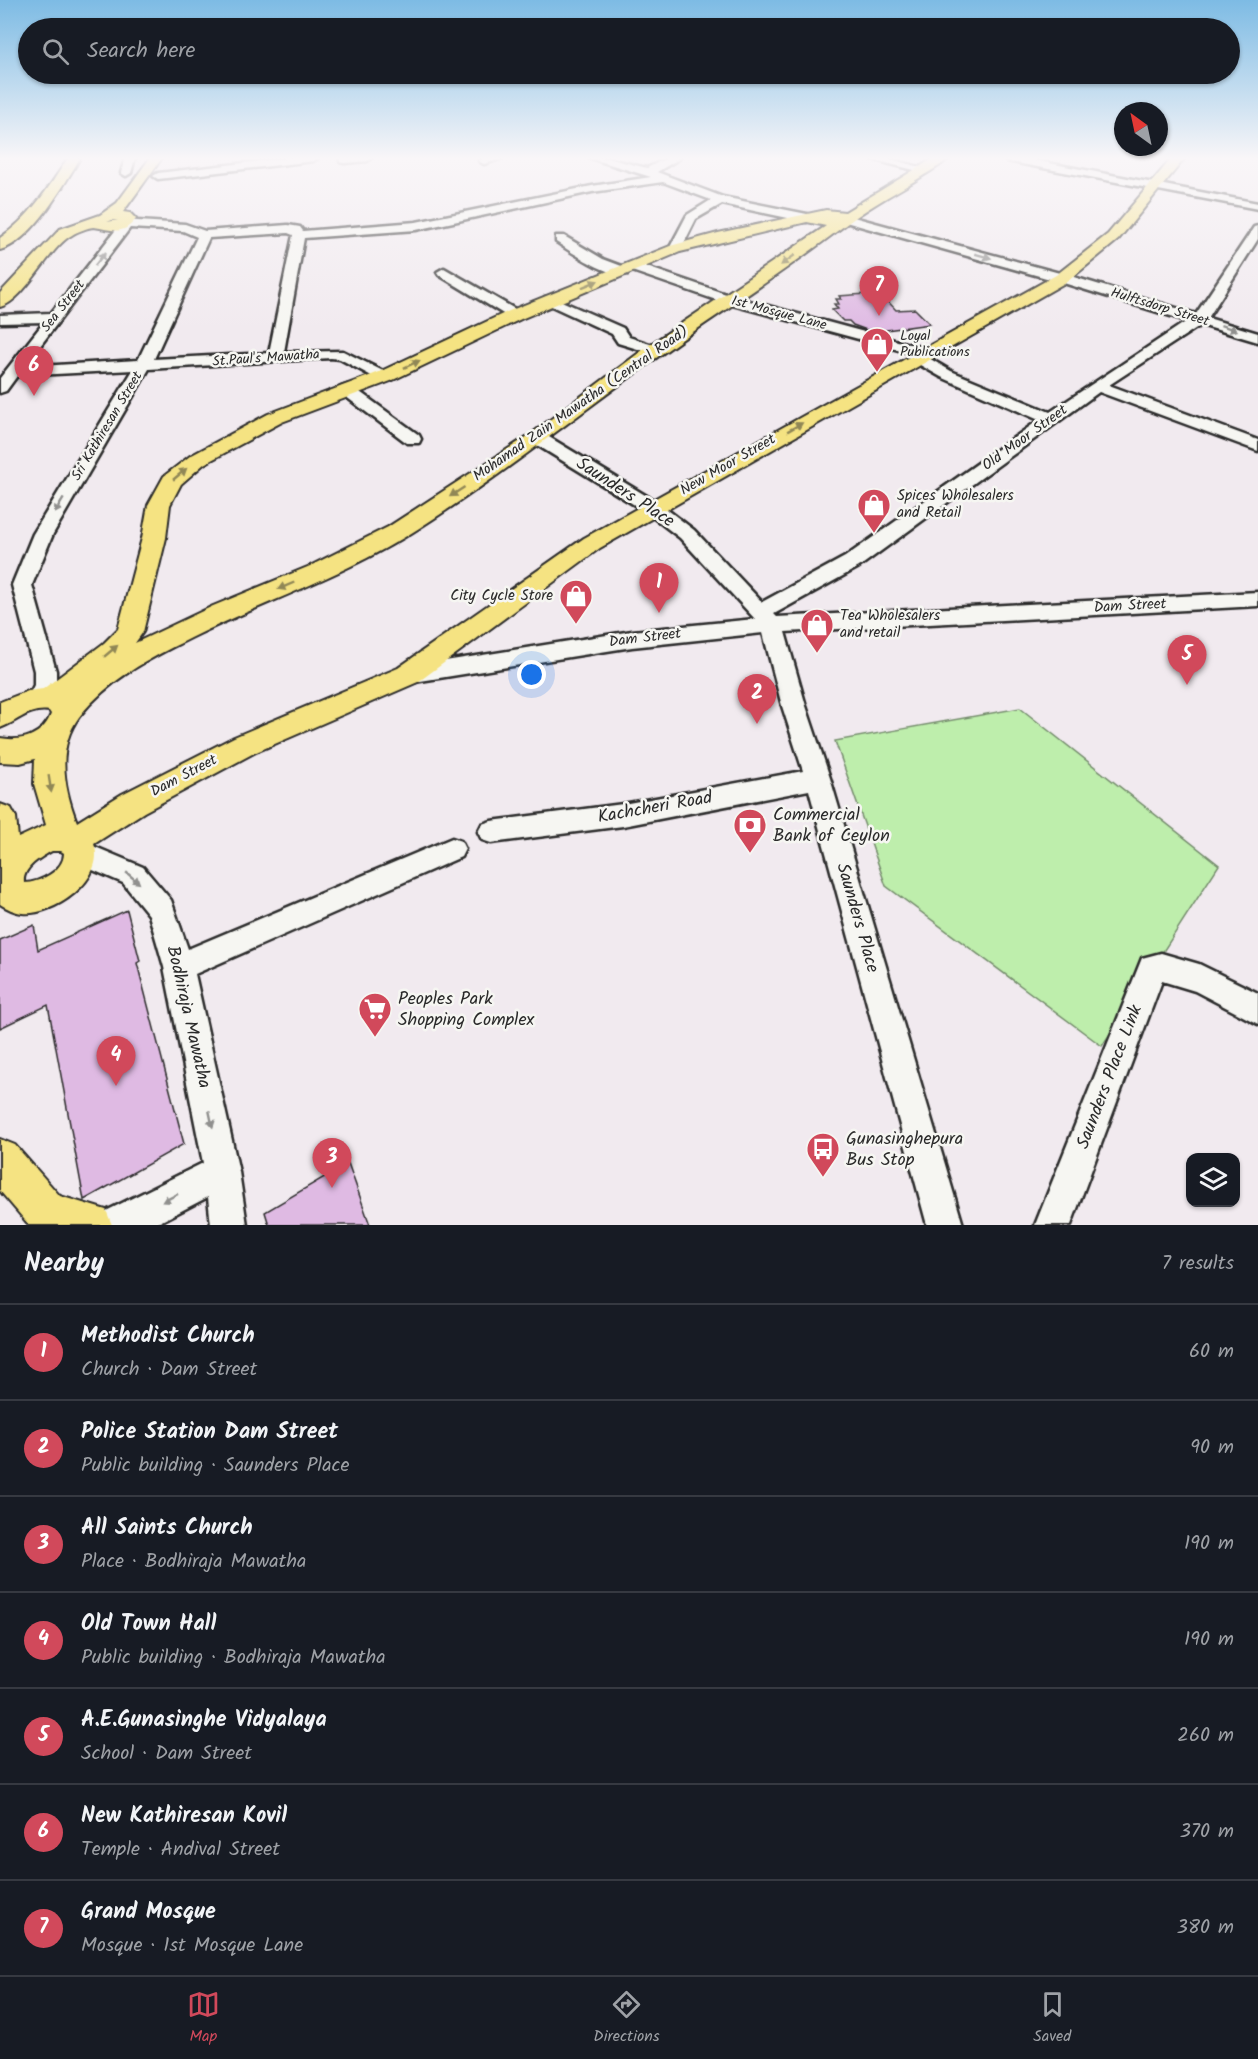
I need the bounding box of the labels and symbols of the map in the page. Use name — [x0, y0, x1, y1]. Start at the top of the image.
north arrow — [1114, 102, 1168, 156]
one-way arrow — [93, 251, 106, 267]
one-way arrow — [974, 252, 992, 262]
one-way arrow — [781, 254, 797, 266]
pin: 7 — [860, 266, 898, 316]
street label: Sea Street — [35, 275, 91, 337]
one-way arrow — [581, 279, 599, 289]
street label: Hulftsdorp Street — [1108, 282, 1213, 333]
street label: 1st Mosque Lane — [729, 290, 830, 336]
street label: Mohamad Zain Mawatha (Central Road) — [468, 320, 694, 488]
one-way arrow — [1220, 324, 1238, 333]
place label: Loyal Publications — [900, 325, 970, 363]
shop icon: Loyal Publications — [859, 326, 895, 373]
street label: St.Paul's Mawatha — [212, 343, 320, 373]
pin: 6 — [15, 346, 54, 396]
one-way arrow — [403, 359, 420, 368]
street label: Sri Kathiresan Street — [66, 367, 149, 485]
street label: Old Moor Street — [977, 399, 1073, 477]
one-way arrow — [787, 422, 804, 432]
street label: New Moor Street — [675, 428, 781, 502]
street label: Saunders Place — [570, 450, 680, 536]
one-way arrow — [172, 468, 187, 481]
place label: Spices Wholesalers and Retail — [897, 484, 1014, 525]
one-way arrow — [449, 486, 465, 498]
shop icon: Spices Wholesalers and Retail — [856, 487, 892, 534]
one-way arrow — [54, 498, 65, 514]
pin: 1 — [640, 564, 678, 613]
shop icon: City Cycle Store — [558, 578, 594, 625]
one-way arrow — [277, 581, 295, 591]
place label: City Cycle Store — [450, 584, 553, 608]
street label: Dam Street — [1093, 592, 1167, 620]
place label: Tea Wholesalers and retail — [840, 604, 941, 645]
shop icon: Tea Wholesalers and retail — [799, 607, 835, 654]
street label: Dam Street — [607, 622, 683, 654]
pin: 5 — [1168, 636, 1206, 685]
one-way arrow — [103, 645, 118, 658]
your location — [517, 660, 546, 689]
pin: 2 — [738, 674, 777, 724]
street label: Dam Street — [146, 748, 222, 804]
one-way arrow — [45, 774, 54, 793]
street label: Kachcheri Road — [595, 783, 716, 832]
place label: Commercial Bank of Ceylon — [773, 801, 890, 851]
bank icon: Commercial Bank of Ceylon — [732, 807, 768, 854]
street label: Saunders Place — [827, 860, 887, 976]
one-way arrow — [125, 872, 141, 885]
street label: Bodhiraja Mawatha — [158, 943, 218, 1091]
place label: Peoples Park Shopping Complex — [398, 985, 535, 1035]
supermarket icon: Peoples Park Shopping Complex — [357, 991, 393, 1038]
street label: Saunders Place Link — [1069, 1000, 1151, 1153]
pin: 4 — [96, 1036, 136, 1086]
one-way arrow — [207, 1110, 216, 1129]
place label: Gunasinghepura Bus Stop — [846, 1125, 963, 1175]
bus stop icon: Gunasinghepura Bus Stop — [805, 1131, 841, 1178]
pin: 3 — [312, 1138, 352, 1188]
one-way arrow — [161, 1194, 178, 1203]

